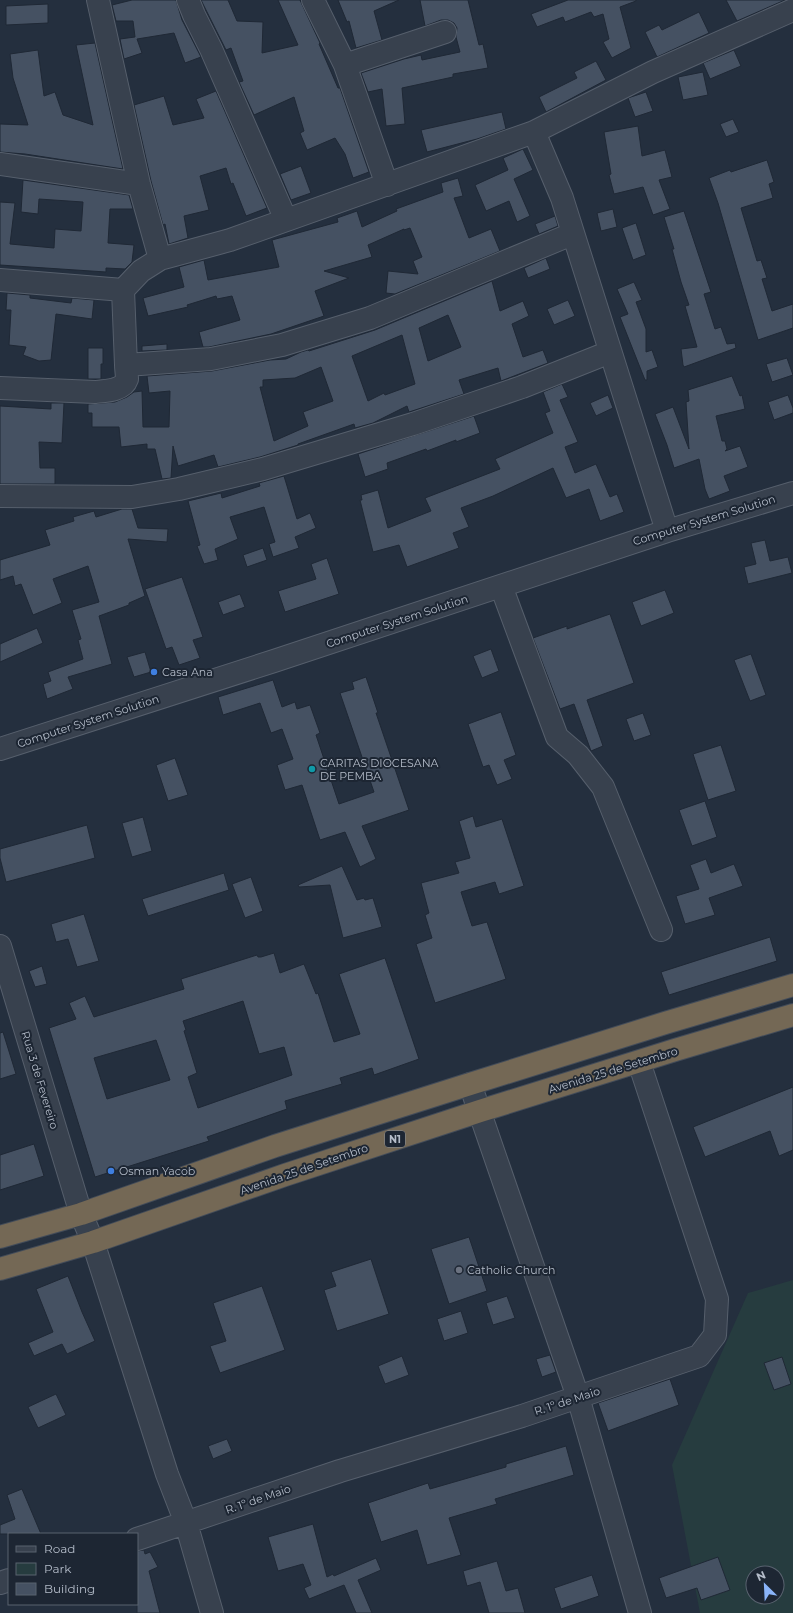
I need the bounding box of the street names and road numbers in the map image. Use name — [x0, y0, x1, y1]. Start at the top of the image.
street label: Computer System Solution — [631, 492, 777, 548]
street label: Computer System Solution — [324, 591, 470, 651]
street label: Computer System Solution — [15, 691, 161, 751]
street label: Rua 3 de Fevereiro — [18, 1029, 62, 1131]
street label: Avenida 25 de Setembro — [547, 1044, 679, 1096]
road number: N1 — [385, 1131, 405, 1147]
street label: Avenida 25 de Setembro — [238, 1141, 370, 1197]
street label: R. 1º de Maio — [532, 1384, 602, 1418]
street label: R. 1º de Maio — [223, 1481, 293, 1517]

